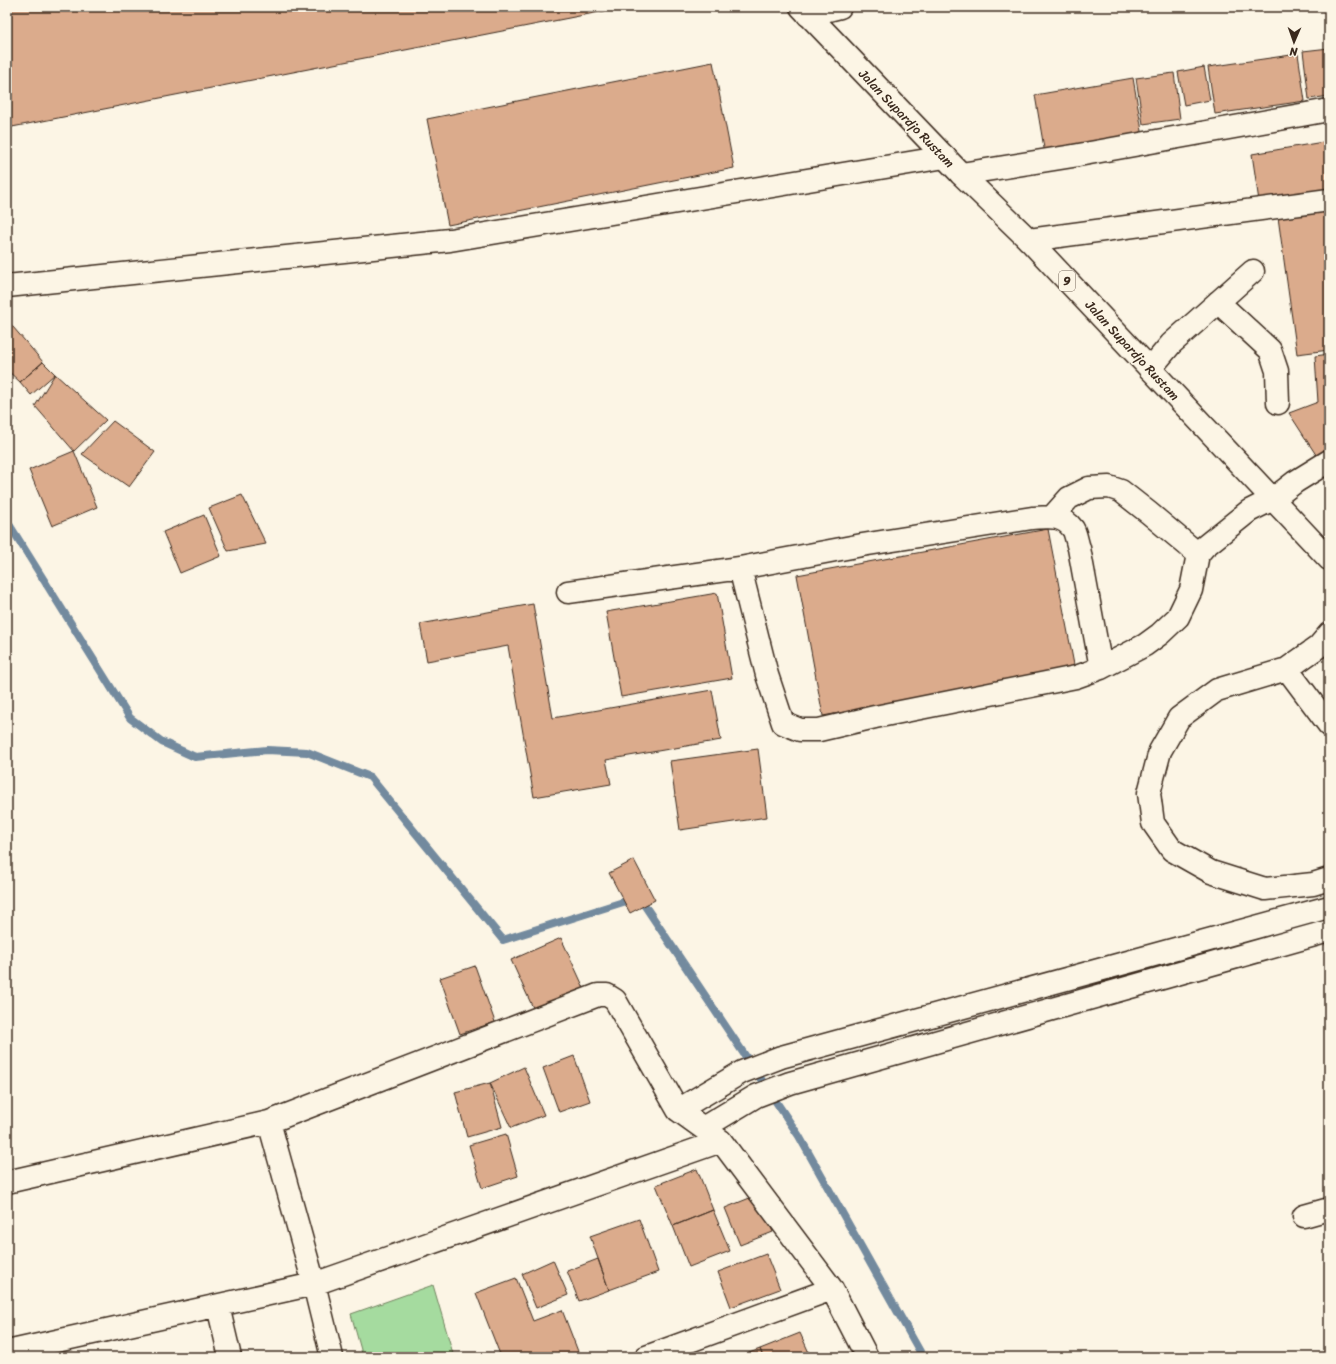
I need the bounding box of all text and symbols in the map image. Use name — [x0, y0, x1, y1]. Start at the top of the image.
north arrow — [1274, 22, 1314, 62]
text: N — [1289, 42, 1299, 61]
street label: Jalan Supardjo Rustam — [852, 63, 960, 173]
road number: 9 — [1059, 271, 1075, 291]
street label: Jalan Supardjo Rustam — [1079, 294, 1186, 406]

